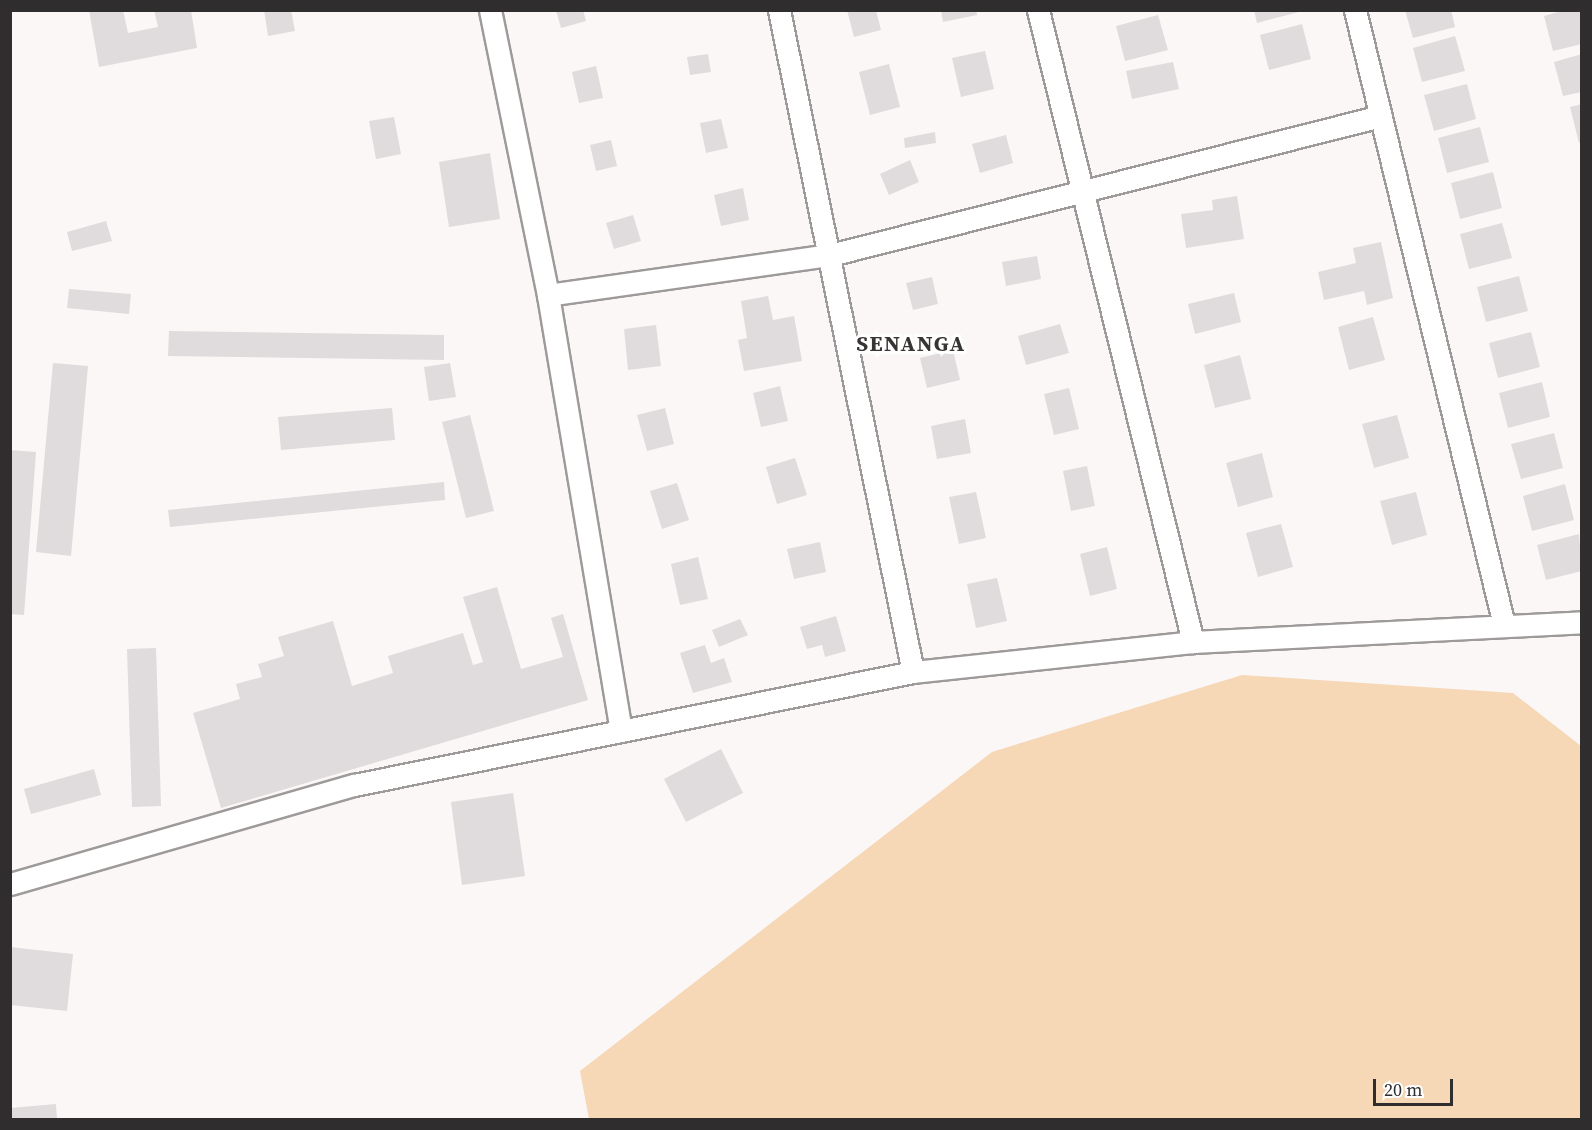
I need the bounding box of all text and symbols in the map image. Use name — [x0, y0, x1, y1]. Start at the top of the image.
district label: SENANGA — [856, 331, 966, 357]
scale bar — [1376, 1067, 1456, 1105]
text: 20 m — [1384, 1077, 1422, 1102]

